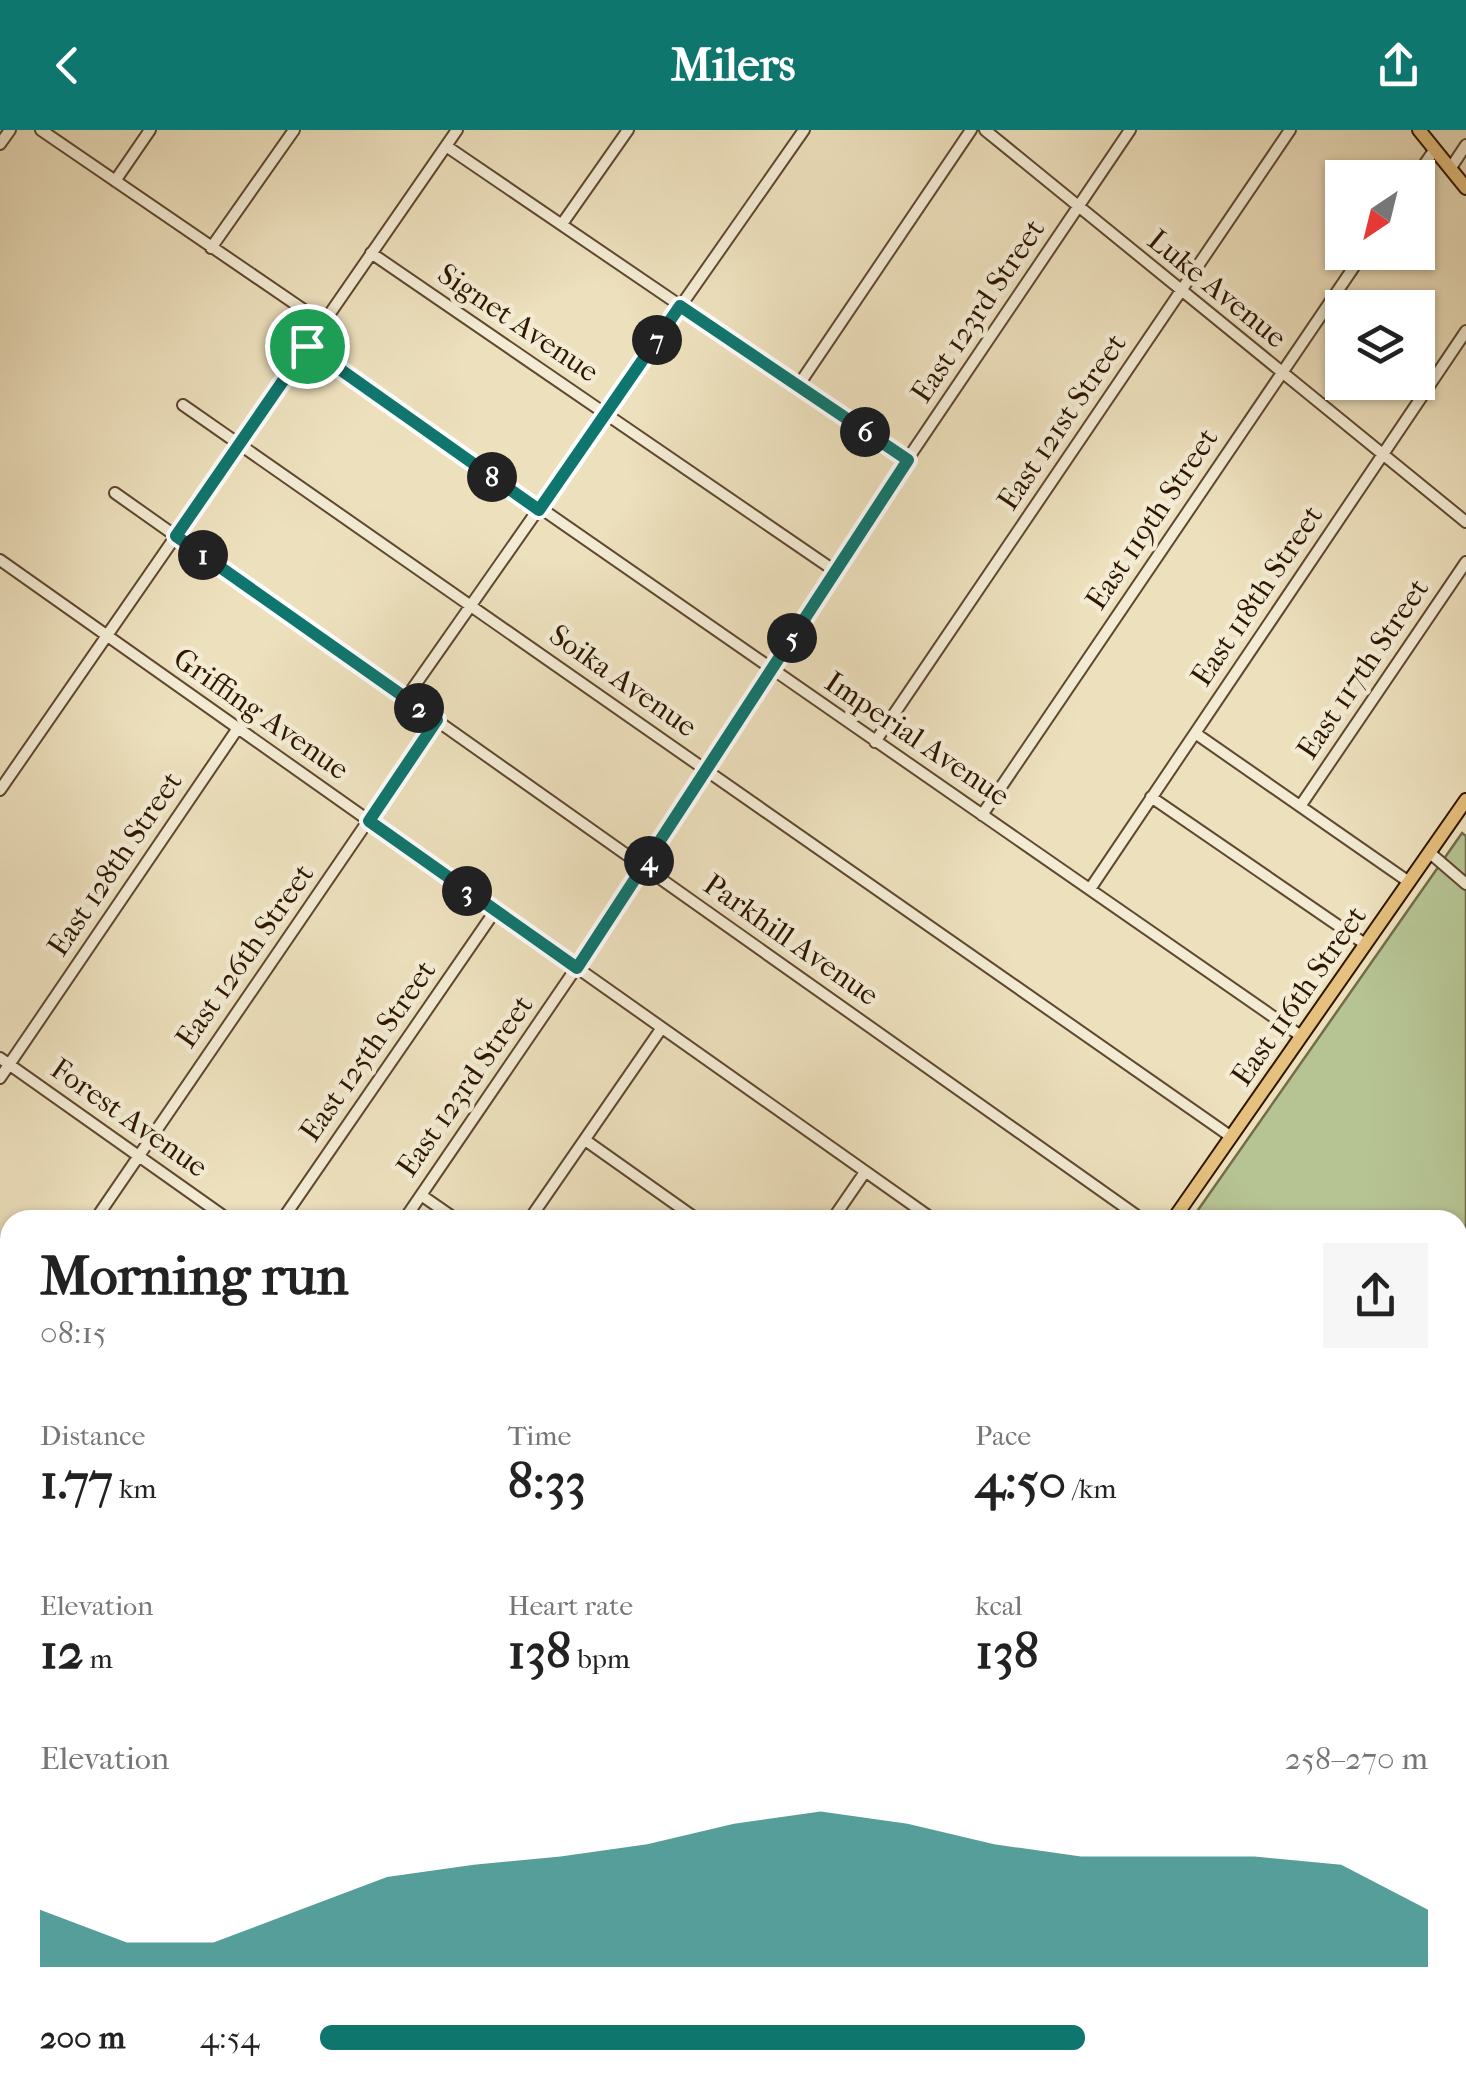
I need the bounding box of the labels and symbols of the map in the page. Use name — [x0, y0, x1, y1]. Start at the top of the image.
north arrow — [1325, 160, 1435, 270]
street label: East 123rd Street — [904, 213, 1052, 409]
street label: Luke Avenue — [1141, 222, 1293, 356]
street label: Signet Avenue — [431, 256, 605, 390]
pin — [265, 304, 350, 389]
pin: 7 — [632, 315, 682, 365]
street label: East 121st Street — [990, 327, 1134, 517]
pin: 6 — [840, 407, 890, 457]
street label: East 119th Street — [1079, 422, 1226, 616]
pin: 8 — [467, 452, 517, 502]
street label: East 118th Street — [1184, 499, 1330, 693]
pin: 1 — [178, 530, 228, 580]
street label: East 117th Street — [1290, 572, 1436, 766]
pin: 5 — [767, 613, 817, 663]
street label: Soika Avenue — [543, 617, 704, 745]
street label: Griffing Avenue — [167, 641, 355, 787]
street label: Imperial Avenue — [818, 664, 1016, 814]
pin: 2 — [394, 683, 444, 733]
street label: East 128th Street — [40, 765, 190, 963]
pin: 4 — [624, 836, 674, 886]
street label: East 126th Street — [169, 857, 321, 1054]
pin: 3 — [442, 866, 492, 916]
street label: Parkhill Avenue — [697, 867, 885, 1013]
street label: East 116th Street — [1224, 899, 1374, 1092]
street label: East 125th Street — [293, 954, 443, 1148]
street label: East 123rd Street — [390, 988, 541, 1183]
street label: Forest Avenue — [44, 1051, 214, 1185]

